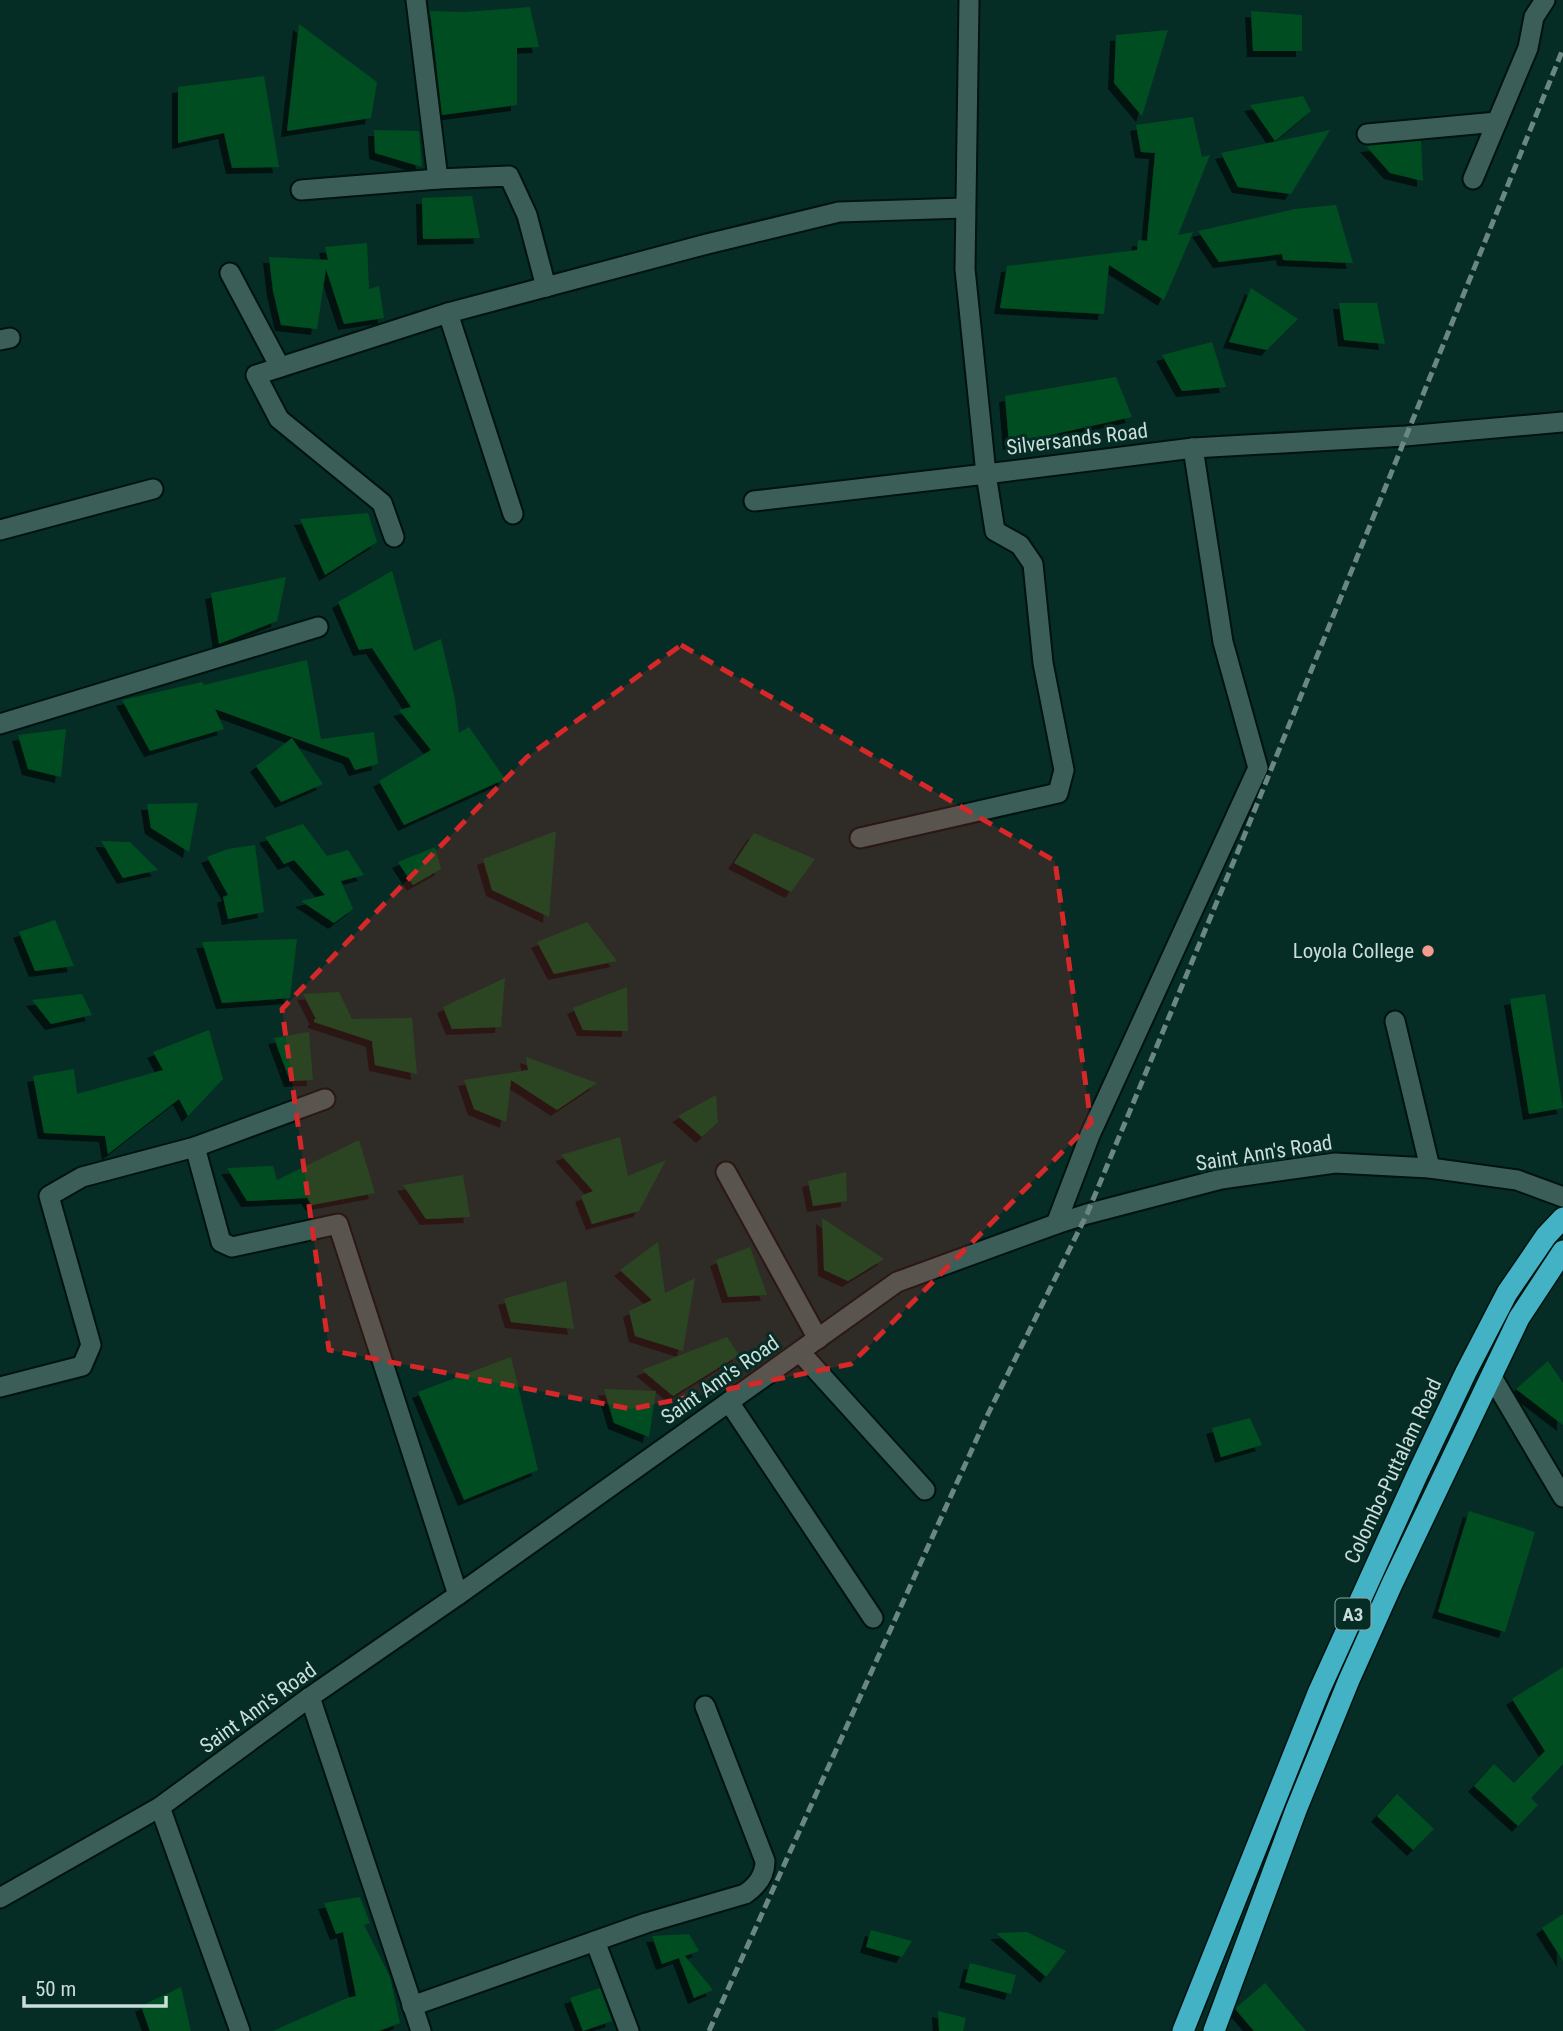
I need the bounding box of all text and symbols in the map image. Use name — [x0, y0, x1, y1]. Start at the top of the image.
street label: Silversands Road — [1005, 418, 1149, 460]
place label: Loyola College — [1293, 939, 1414, 963]
marker: Loyola College — [1420, 943, 1436, 959]
street label: Saint Ann's Road — [1194, 1130, 1334, 1176]
street label: Saint Ann's Road — [657, 1331, 783, 1429]
street label: Colombo-Puttalam Road — [1340, 1375, 1446, 1567]
road number: A3 — [1336, 1598, 1370, 1630]
street label: Saint Ann's Road — [195, 1658, 321, 1758]
scale bar — [24, 1965, 166, 2009]
text: 50 m — [35, 1977, 76, 2001]

